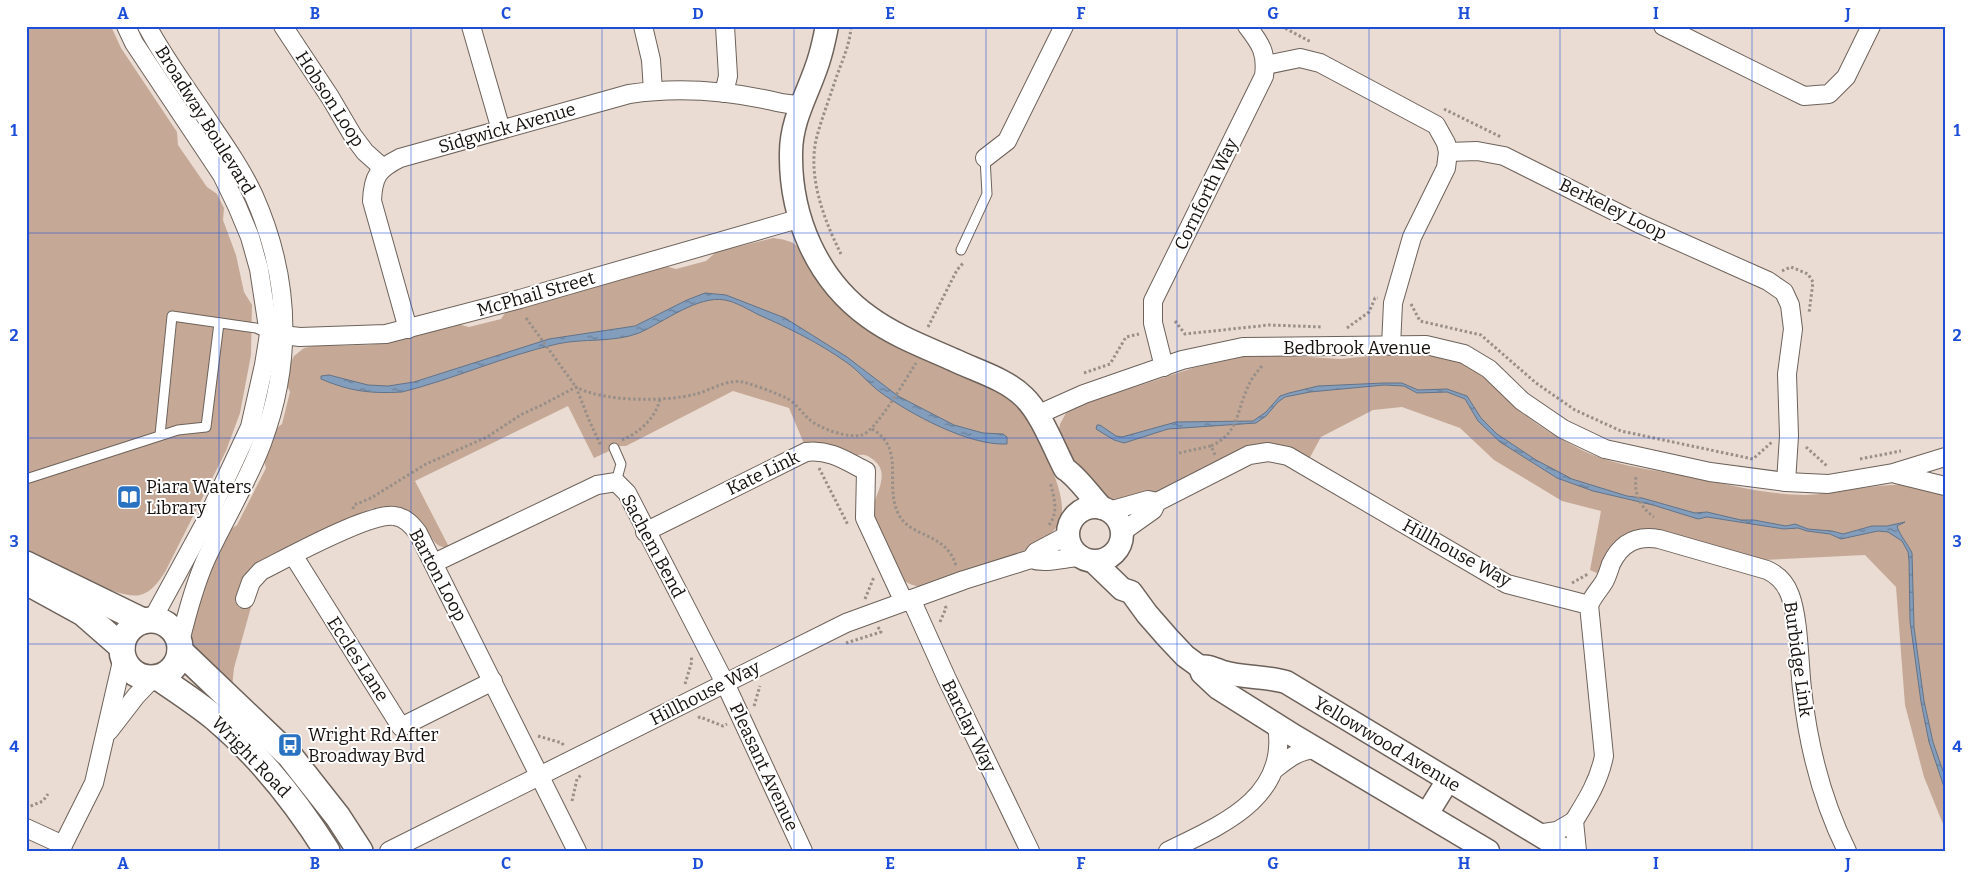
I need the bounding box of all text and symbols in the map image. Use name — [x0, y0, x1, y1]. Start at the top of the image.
text: A — [117, 4, 129, 23]
text: B — [310, 4, 320, 23]
text: C — [501, 4, 511, 23]
text: D — [692, 4, 704, 23]
text: E — [885, 4, 895, 23]
text: F — [1077, 4, 1086, 23]
text: G — [1267, 4, 1279, 23]
text: H — [1458, 4, 1471, 23]
text: I — [1653, 4, 1659, 23]
text: J — [1844, 4, 1851, 23]
street label: Broadway Boulevard — [150, 42, 260, 198]
street label: Hobson Loop — [291, 47, 369, 151]
street label: Sidgwick Avenue — [436, 98, 578, 158]
text: 1 — [11, 121, 18, 140]
text: 1 — [1954, 121, 1961, 140]
street label: Cornforth Way — [1169, 134, 1243, 254]
street label: Berkeley Loop — [1556, 173, 1670, 245]
street label: McPhail Street — [475, 267, 598, 321]
text: 2 — [9, 326, 19, 345]
text: 2 — [1952, 326, 1962, 345]
street label: Bedbrook Avenue — [1283, 337, 1431, 359]
street label: Kate Link — [723, 446, 804, 500]
place label: Piara Waters Library — [146, 476, 252, 519]
library icon: Piara Waters Library — [116, 484, 142, 510]
street label: Sachem Bend — [616, 490, 690, 602]
street label: Hillhouse Way — [1399, 514, 1515, 592]
street label: Barton Loop — [404, 525, 472, 625]
text: 3 — [9, 532, 19, 551]
text: 3 — [1952, 532, 1962, 551]
street label: Burbidge Link — [1779, 600, 1817, 719]
street label: Eccles Lane — [322, 612, 394, 706]
street label: Hillhouse Way — [646, 656, 764, 730]
street label: Barclay Way — [937, 676, 1001, 776]
street label: Yellowwood Avenue — [1310, 691, 1464, 797]
street label: Pleasant Avenue — [725, 700, 803, 834]
street label: Wright Road — [207, 712, 295, 802]
place label: Wright Rd After Broadway Bvd — [308, 724, 439, 767]
bus stop icon: Wright Rd After Broadway Bvd — [277, 732, 303, 758]
text: 4 — [9, 737, 19, 756]
text: 4 — [1952, 737, 1962, 756]
text: A — [117, 854, 129, 873]
text: B — [310, 854, 320, 873]
text: C — [501, 854, 511, 873]
text: D — [692, 854, 704, 873]
text: E — [885, 854, 895, 873]
text: F — [1077, 854, 1086, 873]
text: G — [1267, 854, 1279, 873]
text: H — [1458, 854, 1471, 873]
text: I — [1653, 854, 1659, 873]
text: J — [1844, 854, 1851, 873]

